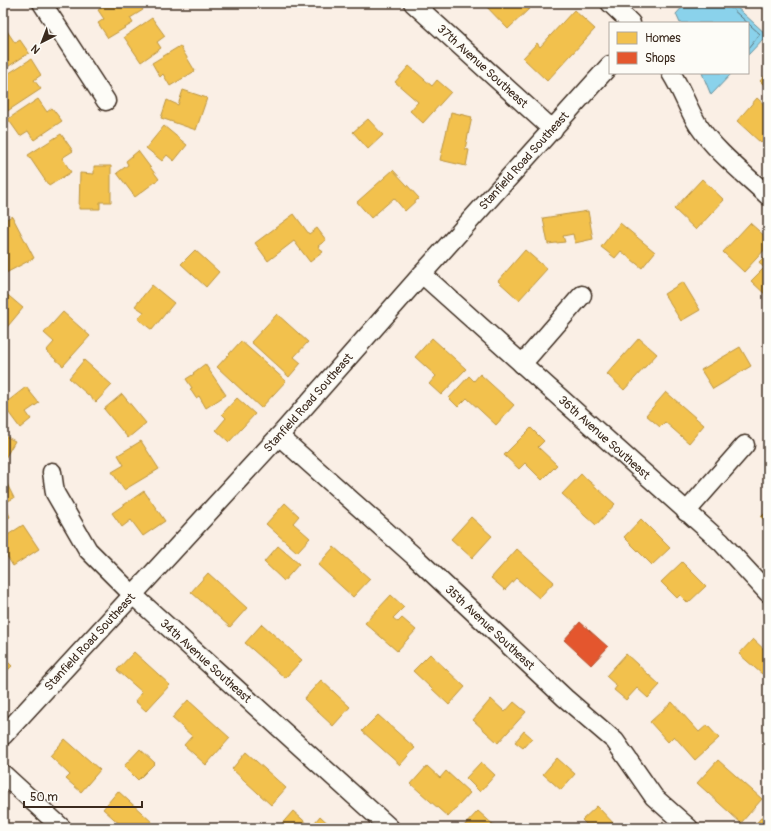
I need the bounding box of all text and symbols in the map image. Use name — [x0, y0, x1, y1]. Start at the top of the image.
north arrow — [22, 22, 62, 62]
street label: 37th Avenue Southeast — [434, 22, 531, 112]
legend — [609, 22, 749, 74]
text: Homes — [645, 31, 681, 46]
text: N — [28, 41, 43, 56]
text: Shops — [645, 51, 676, 66]
street label: Stanfield Road Southeast — [476, 109, 572, 213]
street label: Stanfield Road Southeast — [261, 350, 357, 456]
street label: 36th Avenue Southeast — [555, 393, 653, 483]
street label: 35th Avenue Southeast — [442, 582, 538, 674]
street label: Stanfield Road Southeast — [41, 590, 139, 694]
street label: 34th Avenue Southeast — [157, 616, 254, 707]
scale bar — [24, 783, 142, 809]
text: 50 m — [30, 790, 58, 805]

